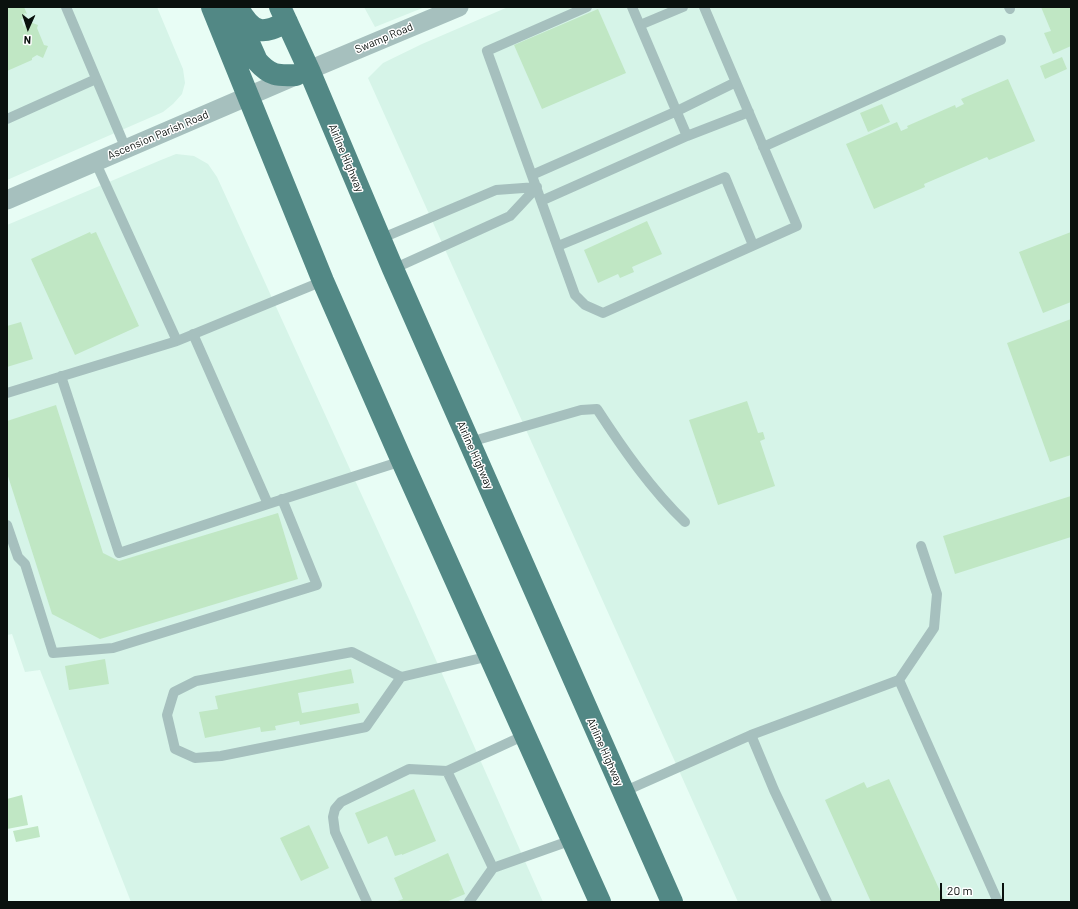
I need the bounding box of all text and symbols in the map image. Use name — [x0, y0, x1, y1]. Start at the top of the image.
north arrow — [8, 8, 48, 48]
street label: Swamp Road — [353, 20, 415, 56]
text: N — [23, 34, 31, 47]
street label: Ascension Parish Road — [106, 108, 210, 162]
street label: Airline Highway — [326, 122, 366, 194]
street label: Airline Highway — [454, 419, 496, 491]
street label: Airline Highway — [584, 716, 626, 788]
scale bar — [942, 875, 1006, 901]
text: 20 m — [947, 883, 973, 897]

